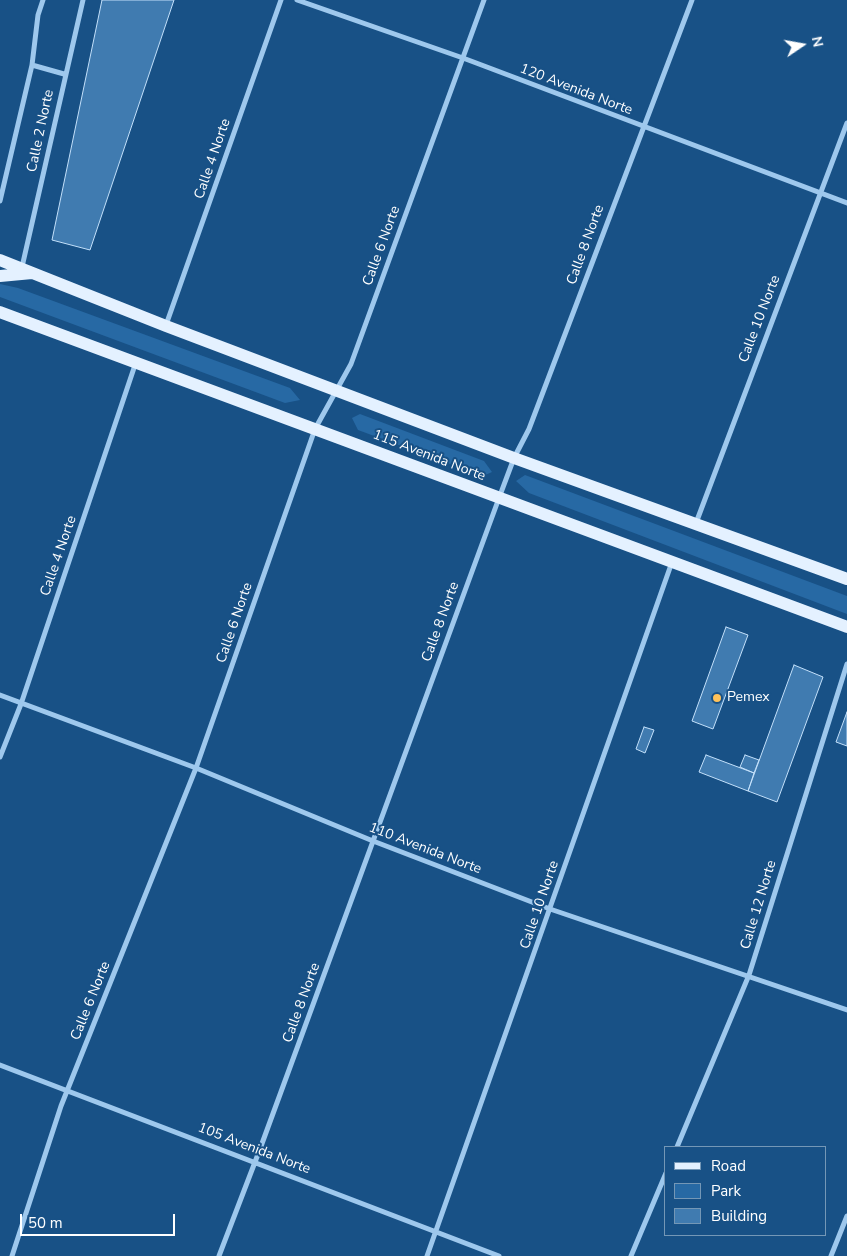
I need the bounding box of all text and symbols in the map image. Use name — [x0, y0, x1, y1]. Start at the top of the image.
north arrow — [777, 20, 827, 70]
text: N — [807, 35, 828, 49]
street label: 120 Avenida Norte — [517, 61, 635, 119]
street label: Calle 2 Norte — [24, 88, 58, 174]
street label: Calle 4 Norte — [191, 117, 235, 201]
street label: Calle 8 Norte — [564, 203, 608, 287]
street label: Calle 6 Norte — [360, 204, 404, 288]
street label: Calle 10 Norte — [736, 273, 784, 365]
street label: 115 Avenida Norte — [370, 427, 488, 485]
street label: Calle 4 Norte — [37, 514, 81, 598]
street label: Calle 8 Norte — [419, 580, 463, 664]
street label: Calle 6 Norte — [213, 581, 257, 665]
place label: Pemex — [727, 690, 770, 706]
marker: Pemex — [711, 692, 723, 704]
street label: 110 Avenida Norte — [366, 820, 484, 878]
street label: Calle 10 Norte — [517, 859, 563, 951]
street label: Calle 12 Norte — [738, 859, 780, 951]
street label: Calle 6 Norte — [68, 959, 114, 1043]
street label: Calle 8 Norte — [280, 961, 324, 1045]
street label: 105 Avenida Norte — [195, 1120, 313, 1178]
legend — [664, 1146, 827, 1236]
text: Road — [711, 1156, 746, 1176]
text: Park — [711, 1181, 741, 1201]
scale bar — [22, 1204, 178, 1236]
text: Building — [711, 1206, 767, 1226]
text: 50 m — [28, 1213, 63, 1233]

